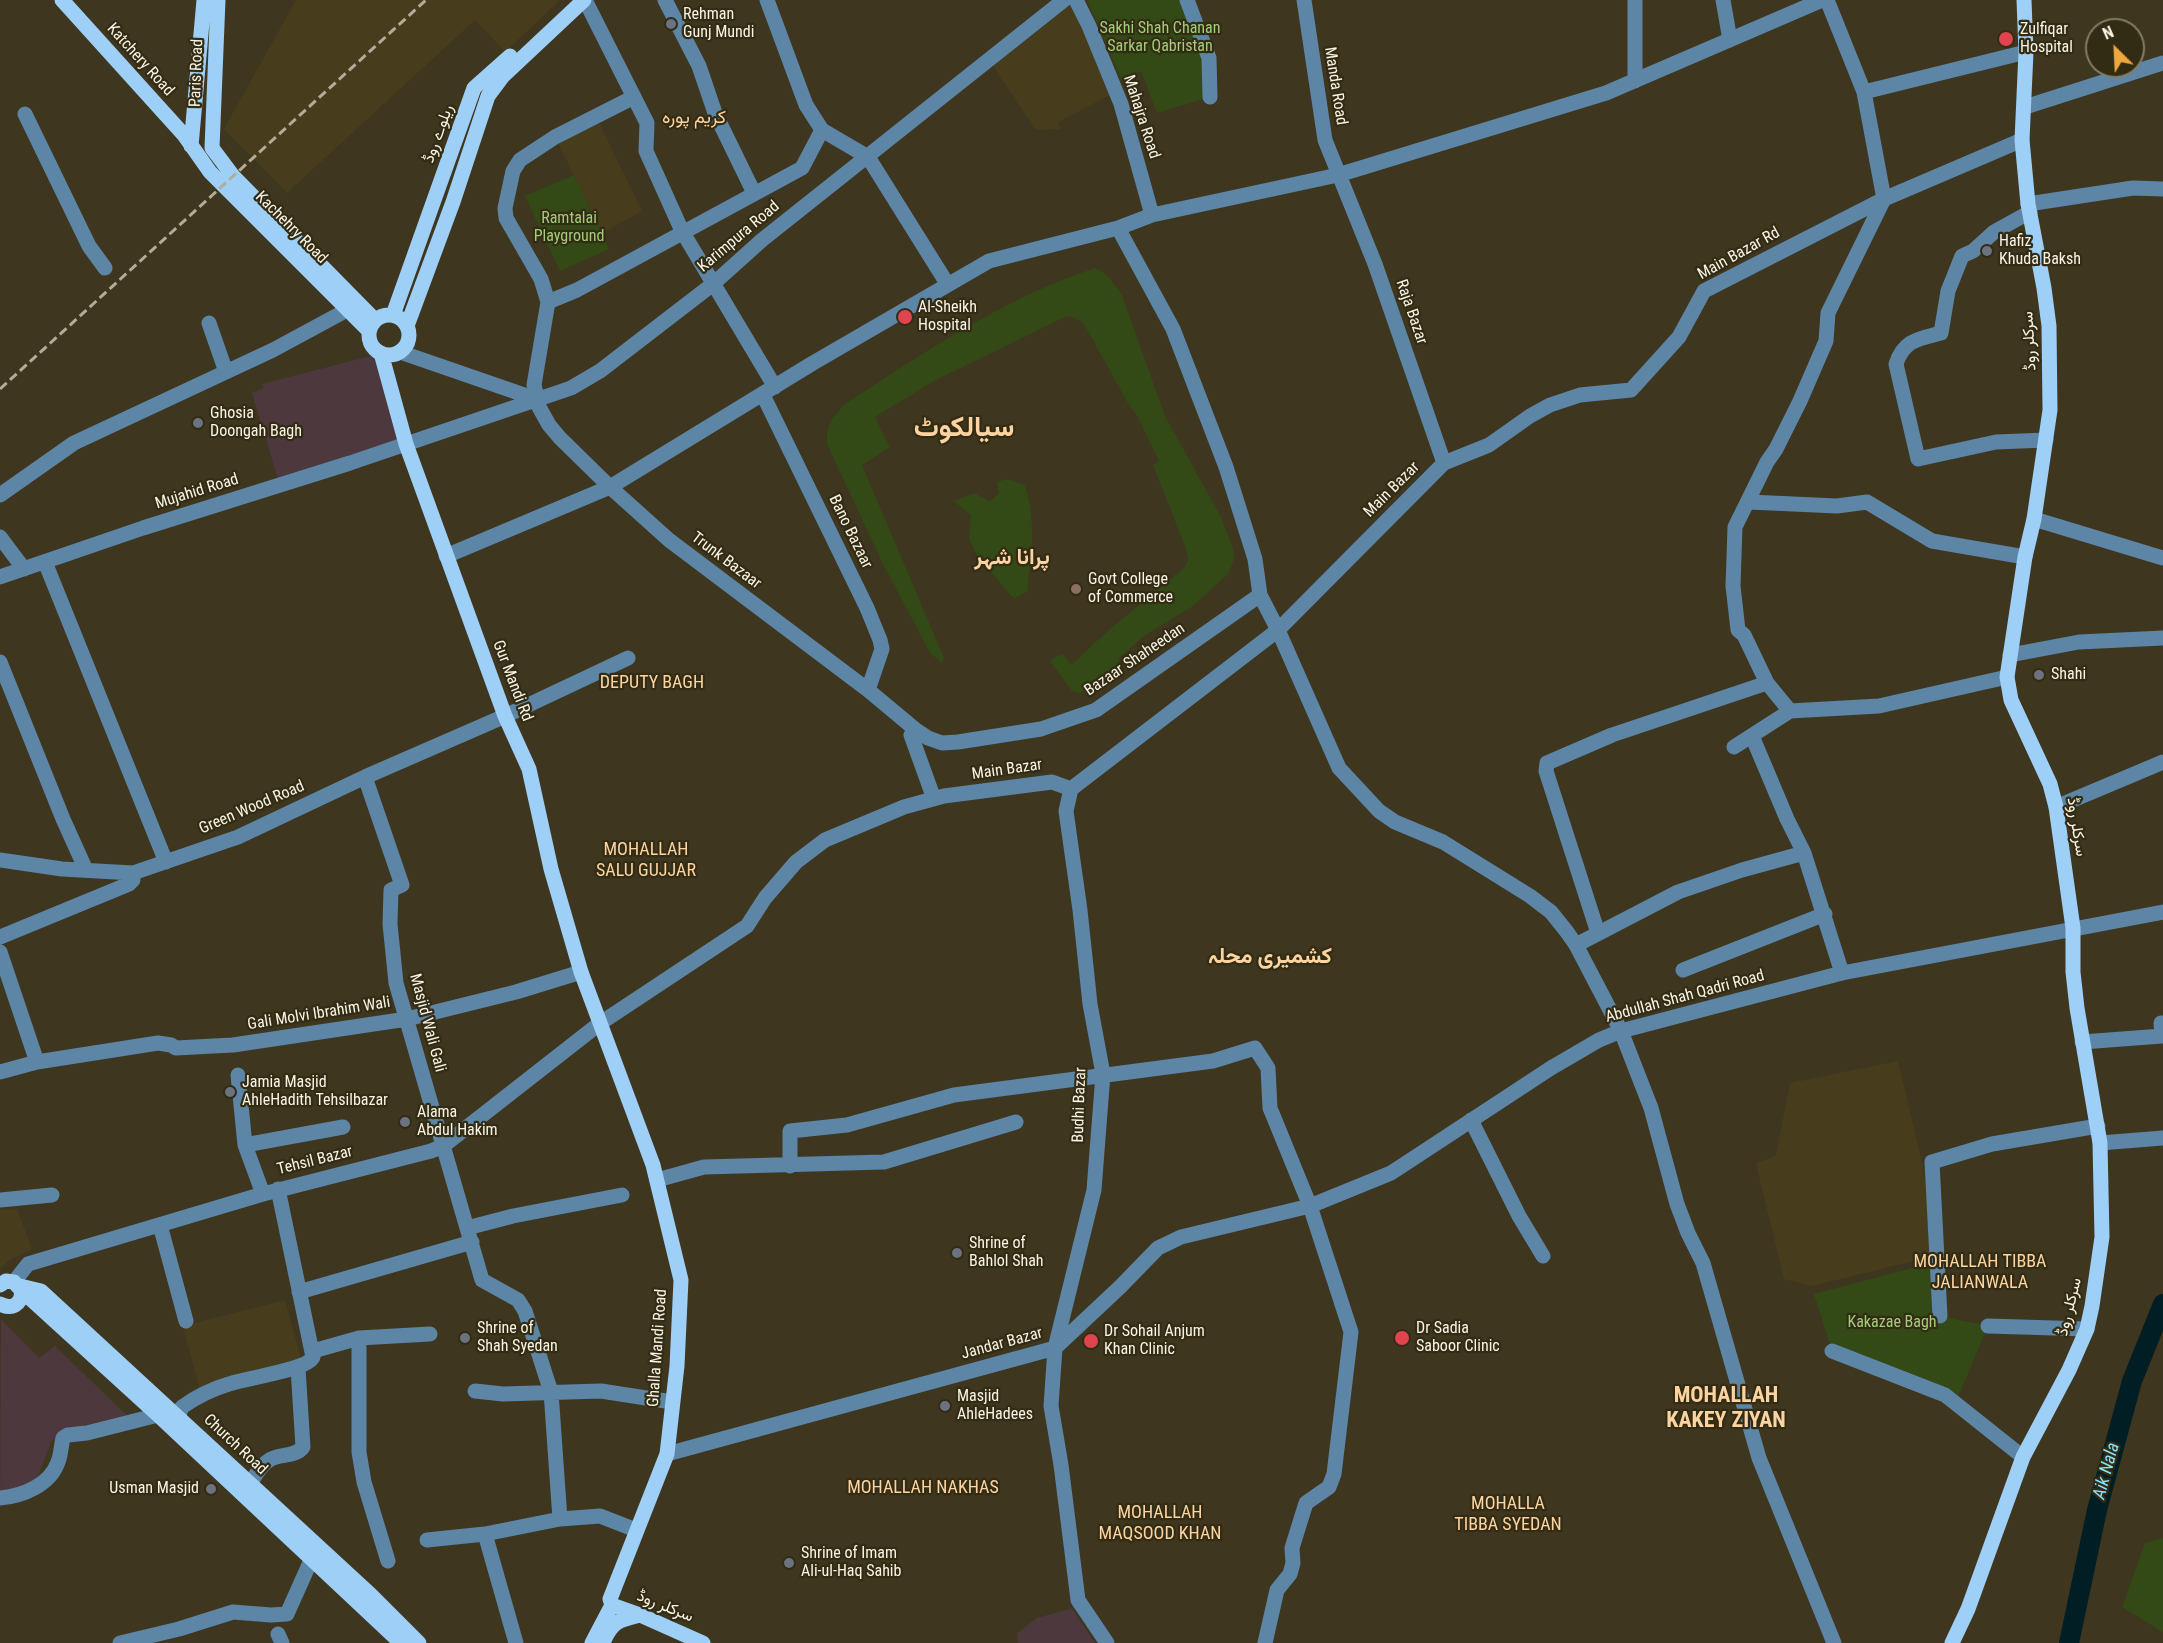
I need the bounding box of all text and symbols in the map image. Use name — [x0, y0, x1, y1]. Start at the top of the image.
place label: Rehman Gunj Mundi — [683, 5, 754, 43]
marker: Rehman Gunj Mundi — [664, 17, 678, 31]
north arrow — [2085, 18, 2145, 78]
park label: Sakhi Shah Chanan Sarkar Qabristan — [1100, 19, 1220, 57]
street label: Katchery Road — [102, 20, 178, 100]
place label: Zulfiqar Hospital — [2020, 20, 2073, 58]
text: N — [2100, 22, 2117, 44]
marker: Zulfiqar Hospital — [1997, 30, 2015, 48]
street label: Paris Road — [186, 39, 208, 107]
street label: Manda Road — [1319, 46, 1351, 126]
street label: Mahajra Road — [1118, 73, 1164, 161]
street label: ریلوے روڈ — [420, 102, 458, 166]
district label: کریم پورہ — [662, 107, 726, 129]
street label: Kachehry Road — [251, 188, 331, 268]
street label: Karimpura Road — [694, 197, 784, 277]
park label: Ramtalai Playground — [534, 209, 604, 247]
street label: Main Bazar Rd — [1695, 224, 1783, 284]
place label: Hafiz Khuda Baksh — [1999, 232, 2081, 270]
marker: Hafiz Khuda Baksh — [1980, 244, 1994, 258]
street label: Raja Bazar — [1391, 277, 1431, 347]
place label: Al-Sheikh Hospital — [918, 298, 977, 336]
marker: Al-Sheikh Hospital — [896, 308, 914, 326]
street label: سرکلر روڈ — [2019, 311, 2041, 371]
place label: Ghosia Doongah Bagh — [210, 404, 302, 442]
district label: سیالکوٹ — [914, 412, 1014, 446]
marker: Ghosia Doongah Bagh — [191, 416, 205, 430]
street label: Main Bazar — [1360, 458, 1424, 522]
street label: Mujahid Road — [153, 470, 241, 514]
street label: Bano Bazaar — [824, 492, 876, 572]
street label: Trunk Bazaar — [687, 528, 765, 594]
district label: پرانا شہر — [974, 545, 1050, 571]
place label: Govt College of Commerce — [1088, 570, 1173, 608]
marker: Govt College of Commerce — [1069, 582, 1083, 596]
street label: Bazaar Shaheedan — [1081, 619, 1189, 701]
street label: Gur Mandi Rd — [488, 638, 536, 724]
place label: Shahi — [2051, 665, 2086, 685]
marker: Shahi — [2032, 668, 2046, 682]
district label: DEPUTY BAGH — [592, 672, 712, 694]
street label: Main Bazar — [971, 756, 1043, 784]
street label: Green Wood Road — [197, 777, 307, 839]
street label: سرکلر روڈ — [2062, 796, 2090, 858]
district label: MOHALLAH SALU GUJJAR — [588, 839, 704, 882]
district label: کشمیری محلہ — [1208, 944, 1332, 970]
street label: Abdullah Shah Qadri Road — [1603, 967, 1767, 1027]
street label: Masjid Wali Gali — [405, 972, 449, 1074]
street label: Gali Molvi Ibrahim Wali — [246, 993, 392, 1035]
street label: Budhi Bazar — [1069, 1067, 1091, 1143]
place label: Jamia Masjid AhleHadith Tehsilbazar — [242, 1073, 388, 1111]
marker: Jamia Masjid AhleHadith Tehsilbazar — [223, 1085, 237, 1099]
place label: Alama Abdul Hakim — [417, 1103, 498, 1141]
marker: Alama Abdul Hakim — [398, 1115, 412, 1129]
street label: Tehsil Bazar — [275, 1142, 355, 1180]
place label: Shrine of Bahlol Shah — [969, 1234, 1044, 1272]
marker: Shrine of Bahlol Shah — [950, 1246, 964, 1260]
district label: MOHALLAH TIBBA JALIANWALA — [1903, 1251, 2057, 1294]
street label: سرکلر روڈ — [2054, 1276, 2086, 1338]
street label: Ghalla Mandi Road — [644, 1288, 672, 1408]
park label: Kakazae Bagh — [1847, 1313, 1937, 1333]
place label: Shrine of Shah Syedan — [477, 1319, 558, 1357]
place label: Dr Sadia Saboor Clinic — [1416, 1319, 1500, 1357]
place label: Dr Sohail Anjum Khan Clinic — [1104, 1322, 1205, 1360]
street label: Jandar Bazar — [959, 1324, 1045, 1364]
marker: Dr Sadia Saboor Clinic — [1393, 1329, 1411, 1347]
marker: Shrine of Shah Syedan — [458, 1331, 472, 1345]
marker: Dr Sohail Anjum Khan Clinic — [1082, 1332, 1100, 1350]
district label: MOHALLAH KAKEY ZIYAN — [1658, 1383, 1794, 1434]
place label: Masjid AhleHadees — [957, 1387, 1033, 1425]
marker: Masjid AhleHadees — [938, 1399, 952, 1413]
street label: Church Road — [199, 1411, 271, 1479]
water label: Aik Nala — [2089, 1440, 2125, 1502]
district label: MOHALLAH NAKHAS — [836, 1477, 1010, 1499]
place label: Usman Masjid — [109, 1479, 199, 1499]
marker: Usman Masjid — [204, 1482, 218, 1496]
district label: MOHALLA TIBBA SYEDAN — [1445, 1493, 1571, 1536]
district label: MOHALLAH MAQSOOD KHAN — [1090, 1502, 1230, 1544]
place label: Shrine of Imam Ali-ul-Haq Sahib — [801, 1544, 901, 1582]
marker: Shrine of Imam Ali-ul-Haq Sahib — [782, 1556, 796, 1570]
street label: سرکلر روڈ — [634, 1587, 696, 1627]

